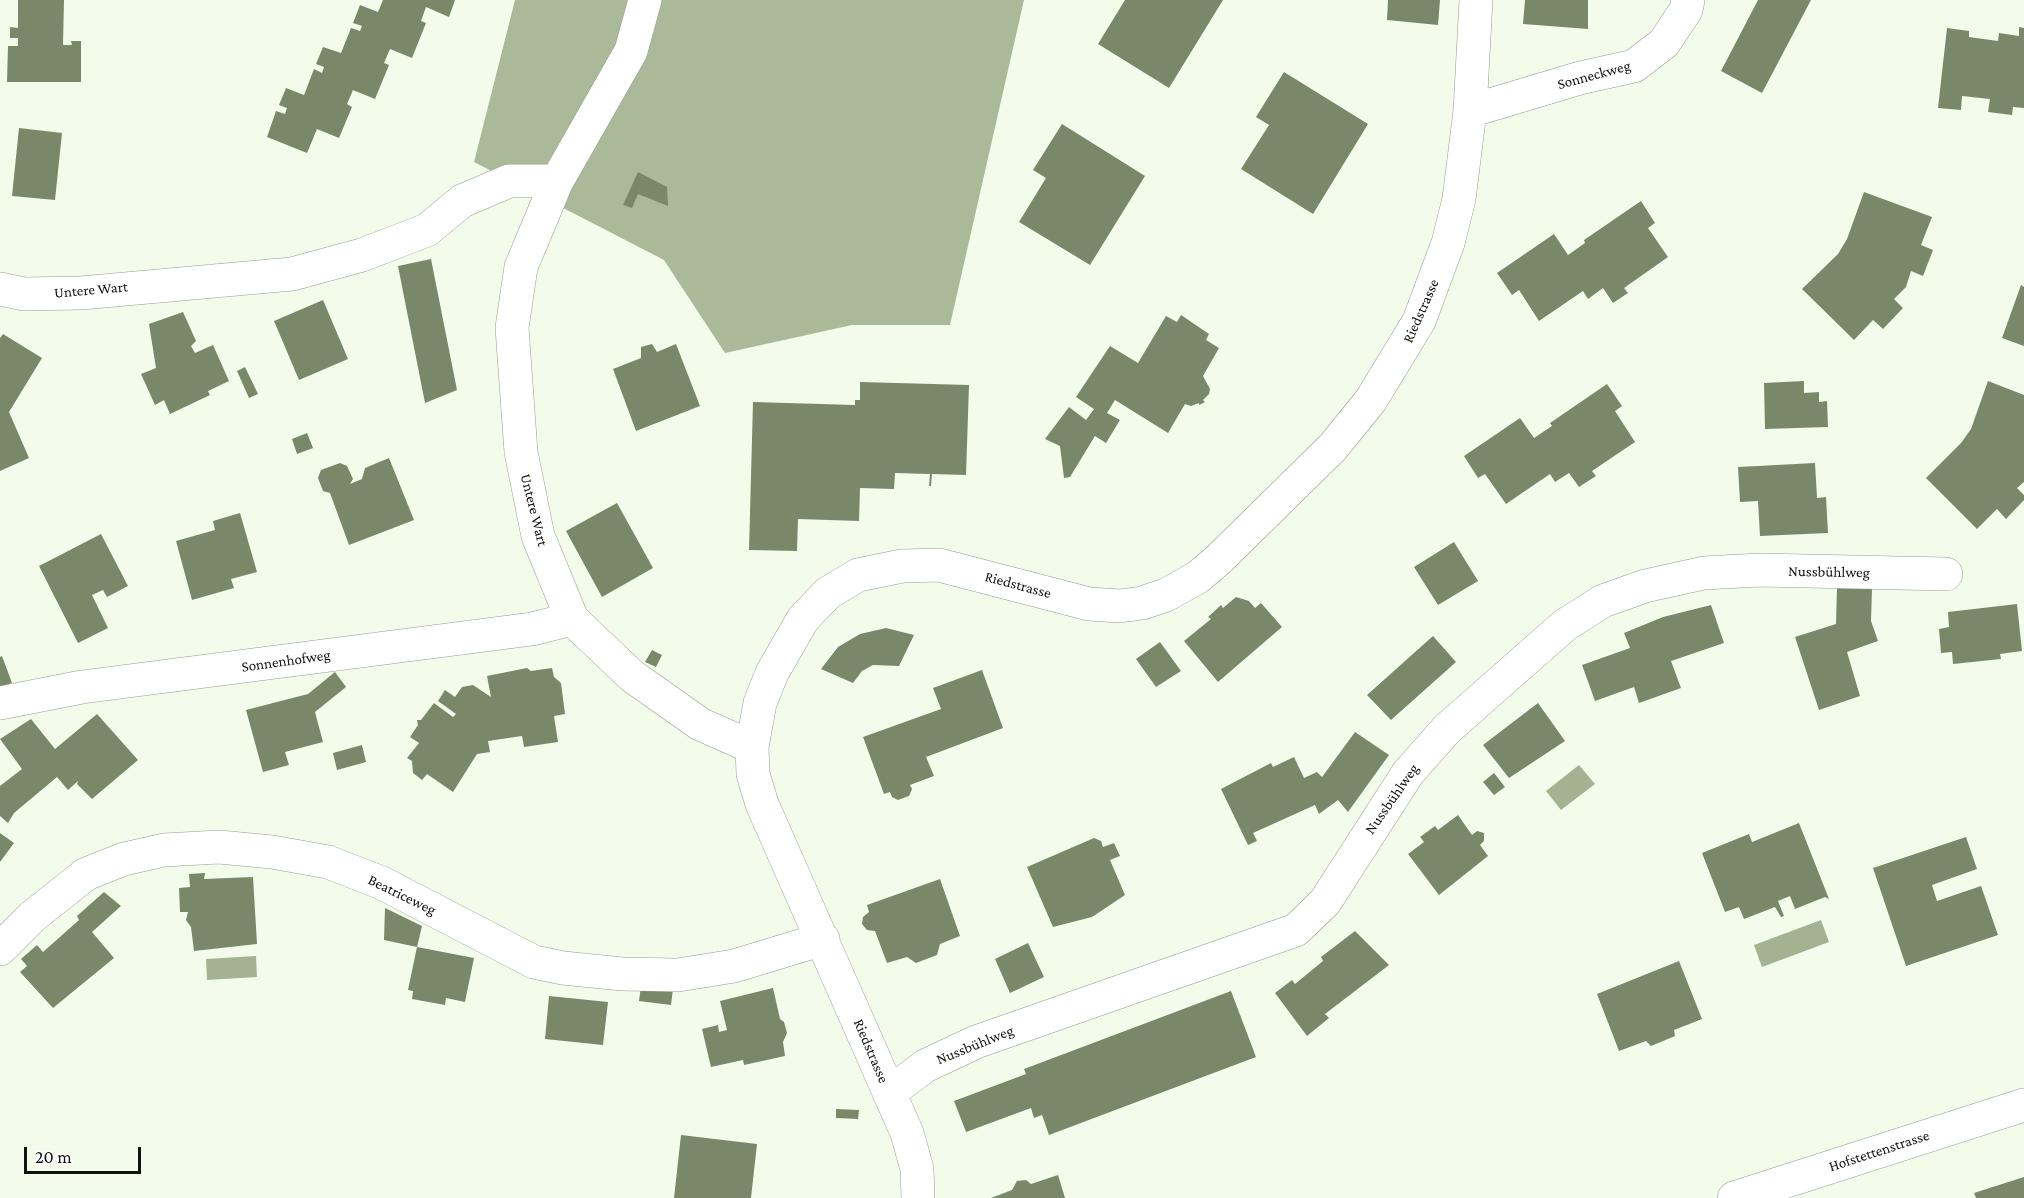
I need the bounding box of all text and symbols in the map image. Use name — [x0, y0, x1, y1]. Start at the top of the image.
street label: Sonneckweg — [1555, 57, 1633, 93]
street label: Riedstrasse — [1399, 276, 1443, 346]
street label: Untere Wart — [53, 278, 129, 302]
street label: Untere Wart — [516, 472, 552, 548]
street label: Nussbühlweg — [1788, 562, 1870, 582]
street label: Riedstrasse — [983, 568, 1053, 602]
street label: Sonnenhofweg — [240, 646, 332, 676]
street label: Nussbühlweg — [1361, 760, 1423, 838]
street label: Beatriceweg — [365, 871, 439, 919]
street label: Riedstrasse — [849, 1016, 893, 1086]
street label: Nussbühlweg — [934, 1021, 1016, 1069]
street label: Hofstettenstrasse — [1826, 1126, 1932, 1176]
scale bar — [27, 1135, 144, 1173]
text: 20 m — [35, 1147, 72, 1167]

